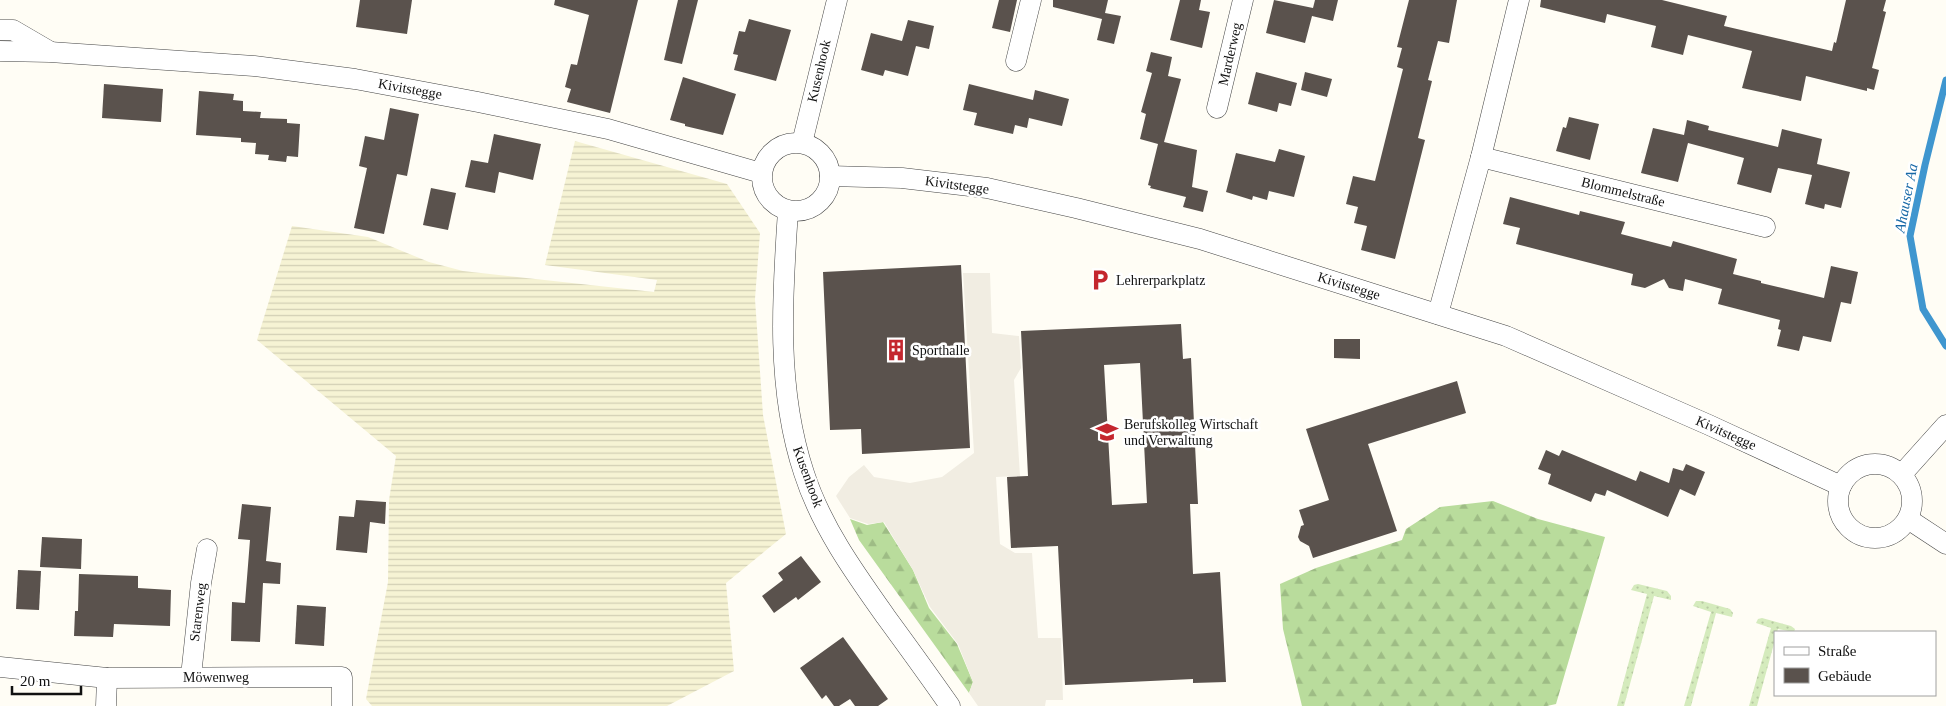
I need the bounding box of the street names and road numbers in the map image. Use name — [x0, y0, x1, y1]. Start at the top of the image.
street label: Marderweg — [1215, 21, 1245, 87]
street label: Kusenhook — [805, 38, 833, 104]
street label: Kivitstegge — [377, 76, 443, 102]
street label: Kivitstegge — [924, 173, 990, 197]
street label: Blommelstraße — [1580, 174, 1666, 210]
street label: Kivitstegge — [1316, 269, 1382, 303]
street label: Kivitstegge — [1693, 413, 1759, 453]
street label: Kusenhook — [790, 444, 826, 510]
street label: Starenweg — [187, 582, 209, 642]
street label: Möwenweg — [183, 670, 249, 685]

